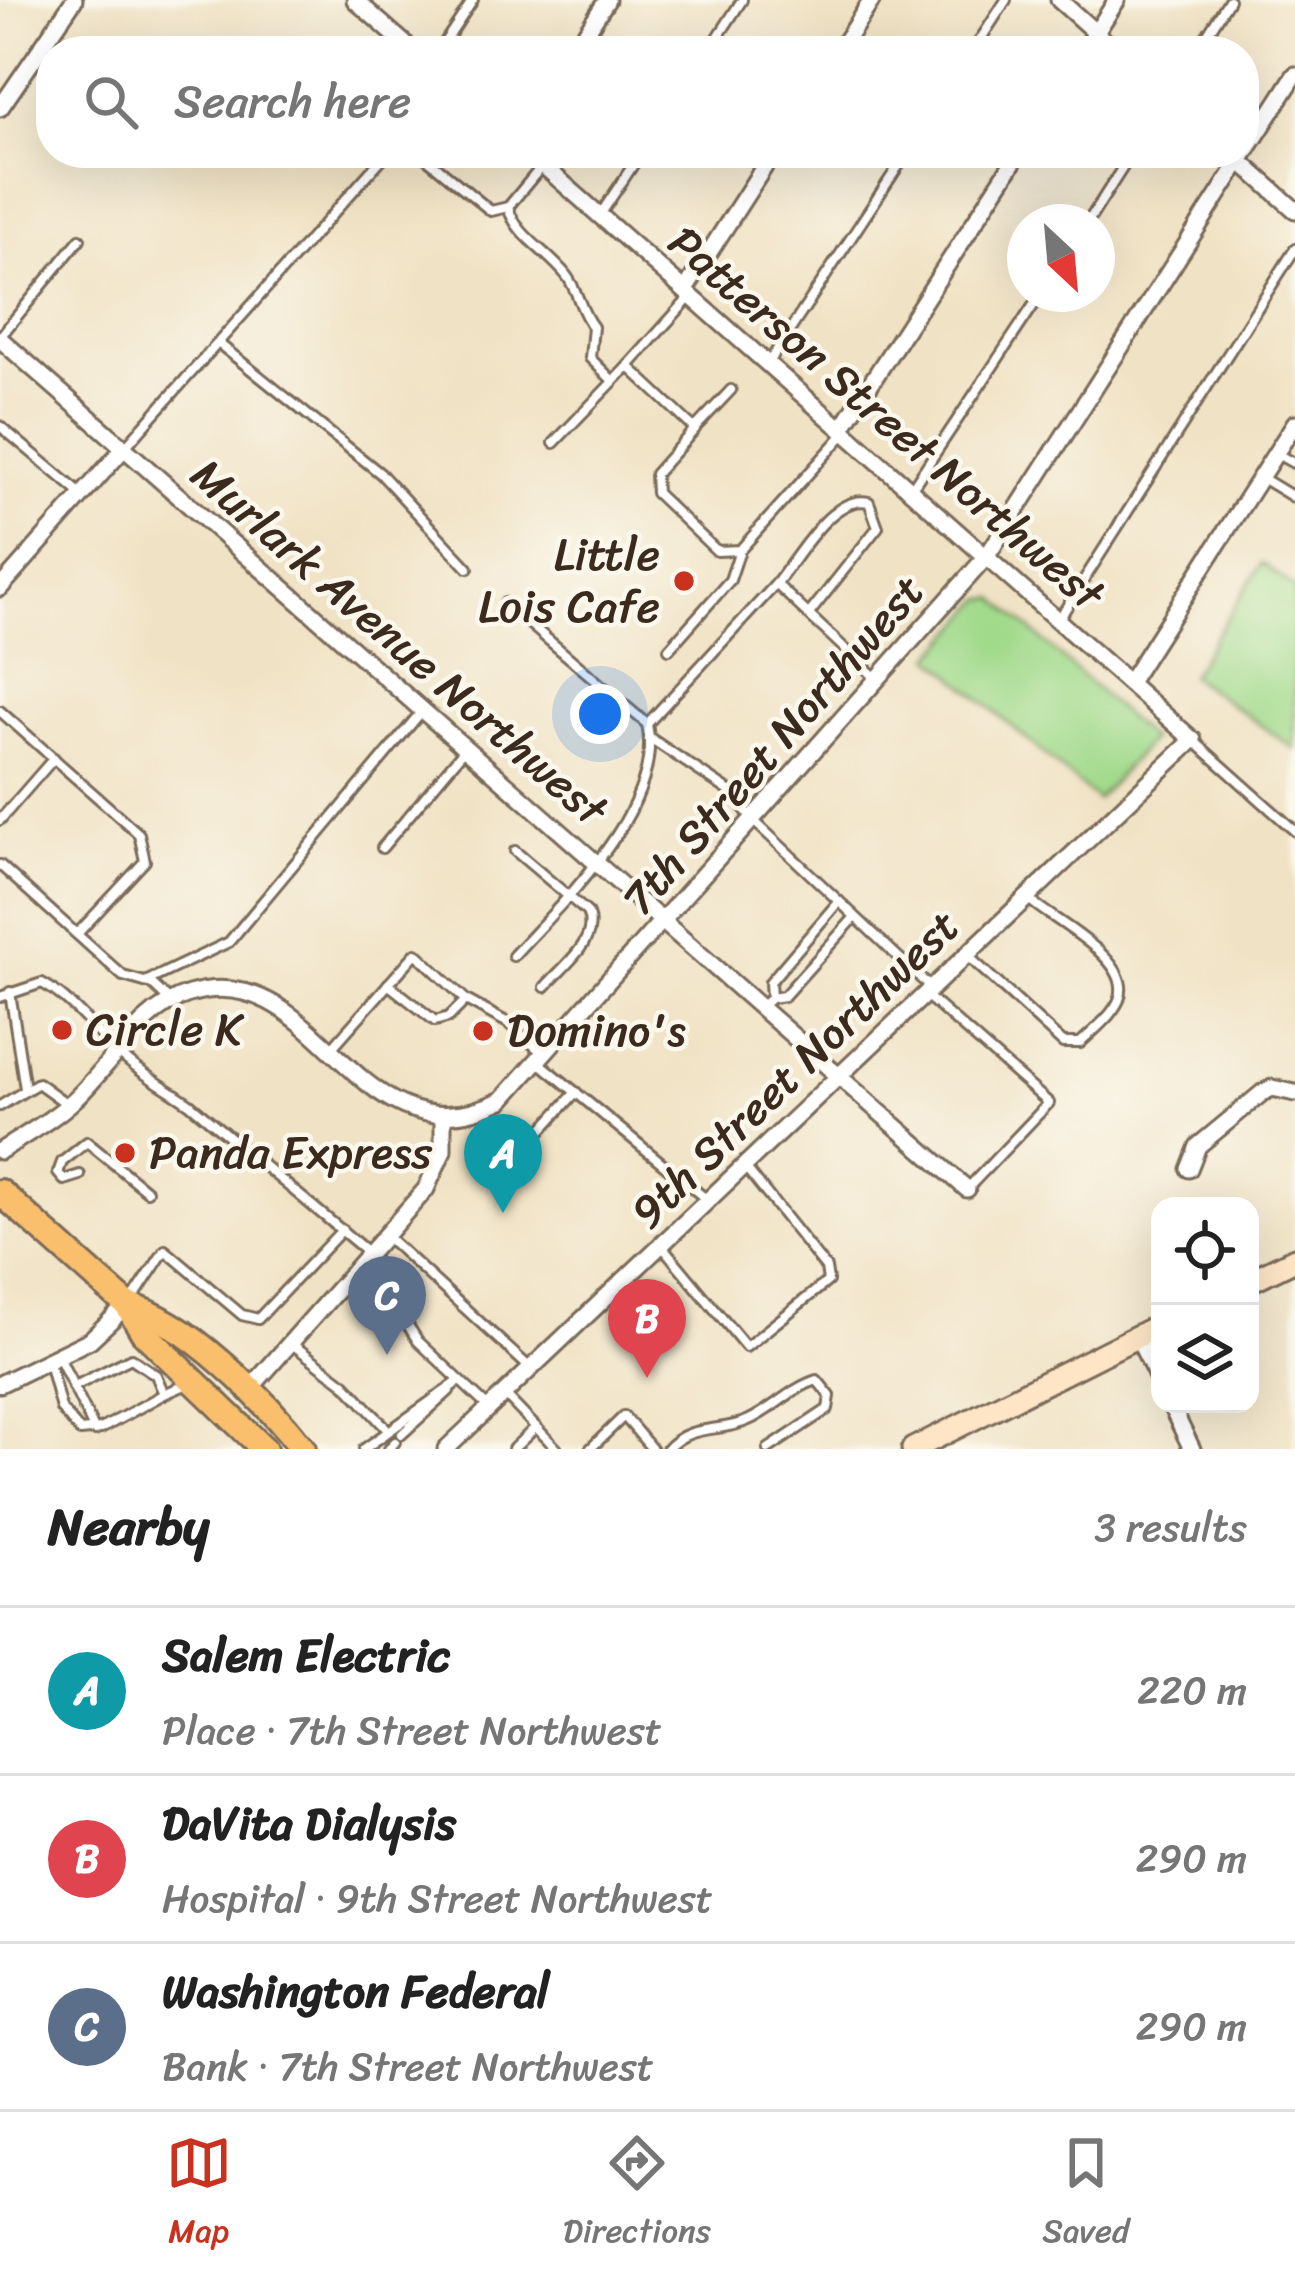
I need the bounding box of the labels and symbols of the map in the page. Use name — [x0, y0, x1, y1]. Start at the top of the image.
north arrow — [1007, 204, 1115, 312]
street label: Patterson Street Northwest — [649, 205, 1124, 633]
street label: Murlark Avenue Northwest — [172, 437, 628, 848]
place label: Little Lois Cafe — [478, 515, 660, 647]
street label: 7th Street Northwest — [601, 555, 945, 935]
marker: Little Lois Cafe — [671, 568, 697, 594]
your location — [570, 684, 630, 744]
street label: 9th Street Northwest — [611, 889, 979, 1249]
place label: Circle K — [86, 990, 245, 1070]
place label: Domino's — [507, 991, 686, 1071]
marker: Circle K — [49, 1017, 75, 1043]
marker: Domino's — [470, 1018, 496, 1044]
place label: Panda Express — [149, 1113, 432, 1193]
pin: A — [464, 1114, 542, 1213]
marker: Panda Express — [112, 1140, 138, 1166]
pin: C — [348, 1256, 426, 1355]
pin: B — [608, 1279, 686, 1378]

